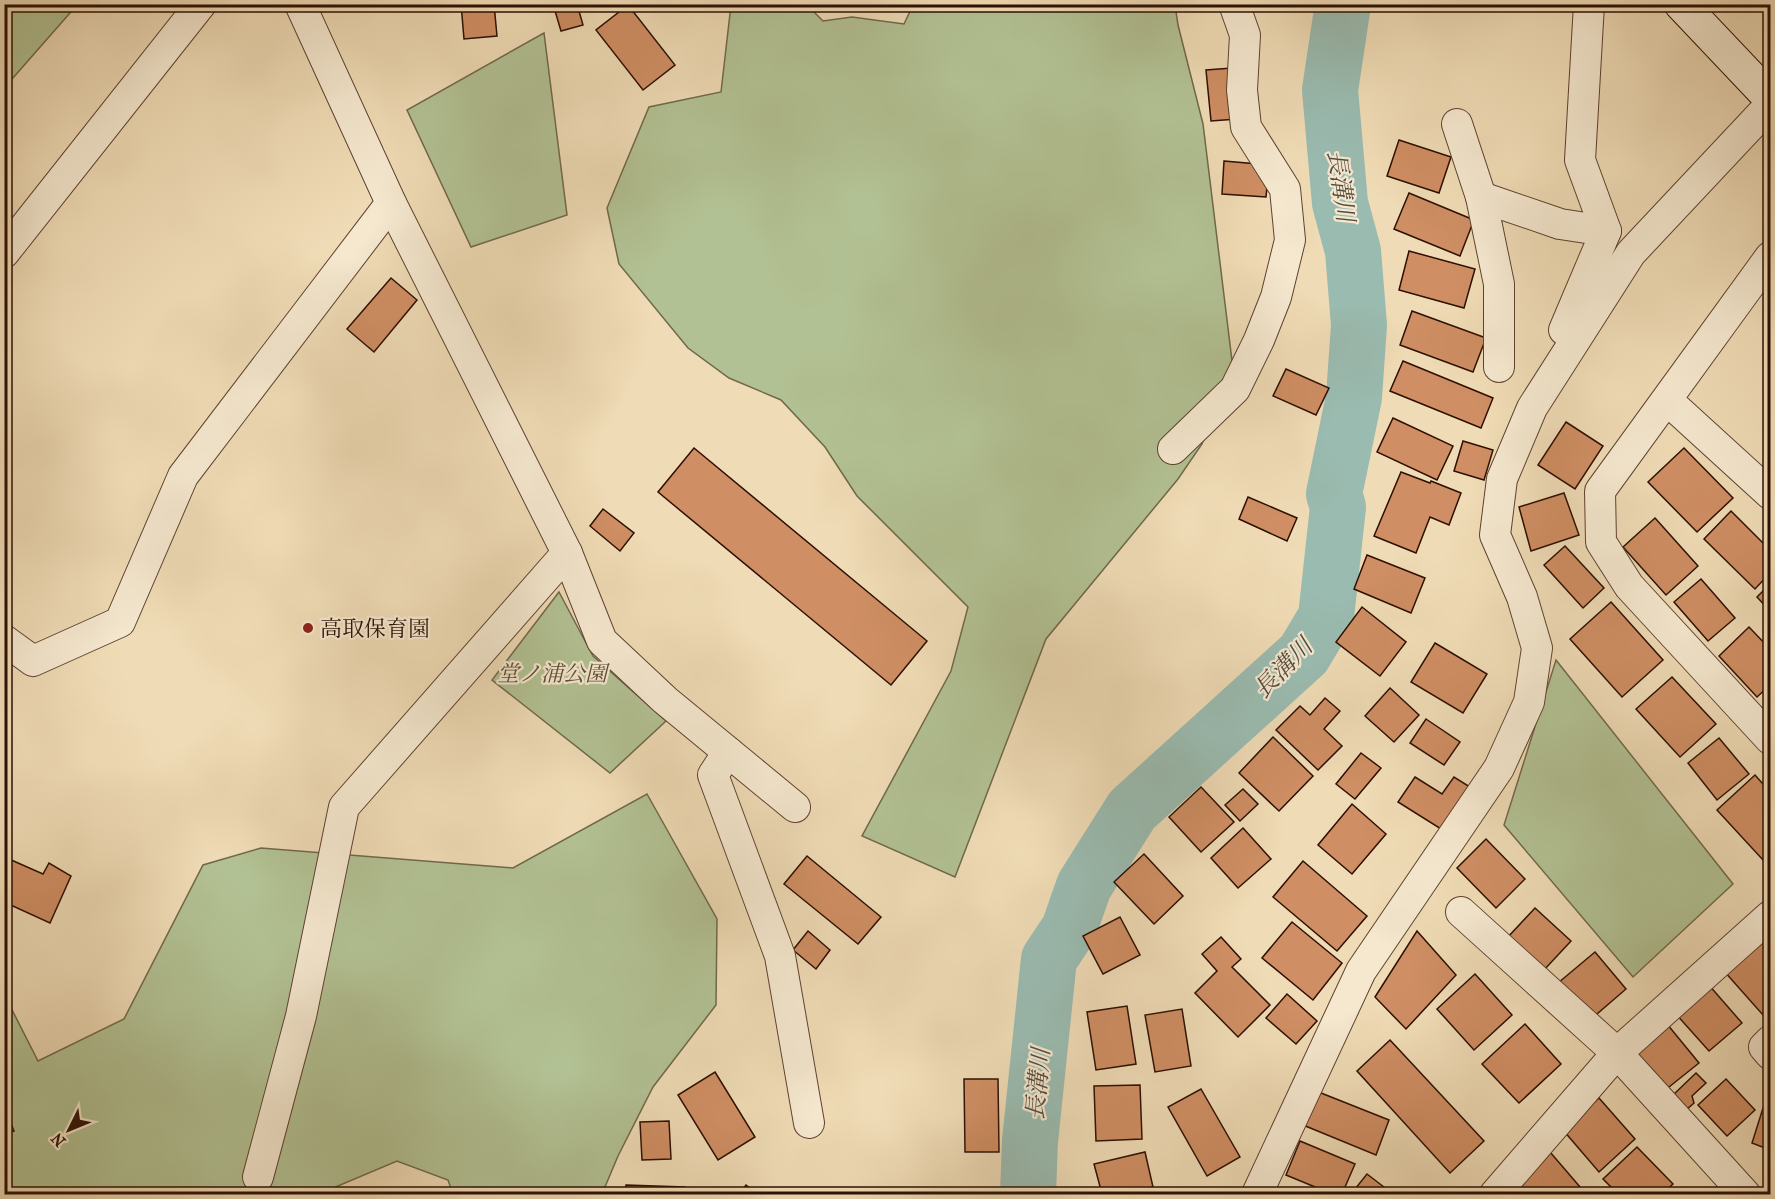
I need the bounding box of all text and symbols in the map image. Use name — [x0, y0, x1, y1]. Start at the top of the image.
water label: 長溝川 — [1322, 148, 1360, 227]
place label: 高取保育園 — [320, 616, 430, 642]
marker: 高取保育園 — [301, 621, 315, 635]
water label: 長溝川 — [1248, 630, 1320, 704]
park label: 堂ノ浦公園 — [497, 661, 610, 687]
water label: 長溝川 — [1021, 1044, 1055, 1121]
north arrow — [39, 1100, 99, 1160]
text: N — [47, 1128, 69, 1151]

